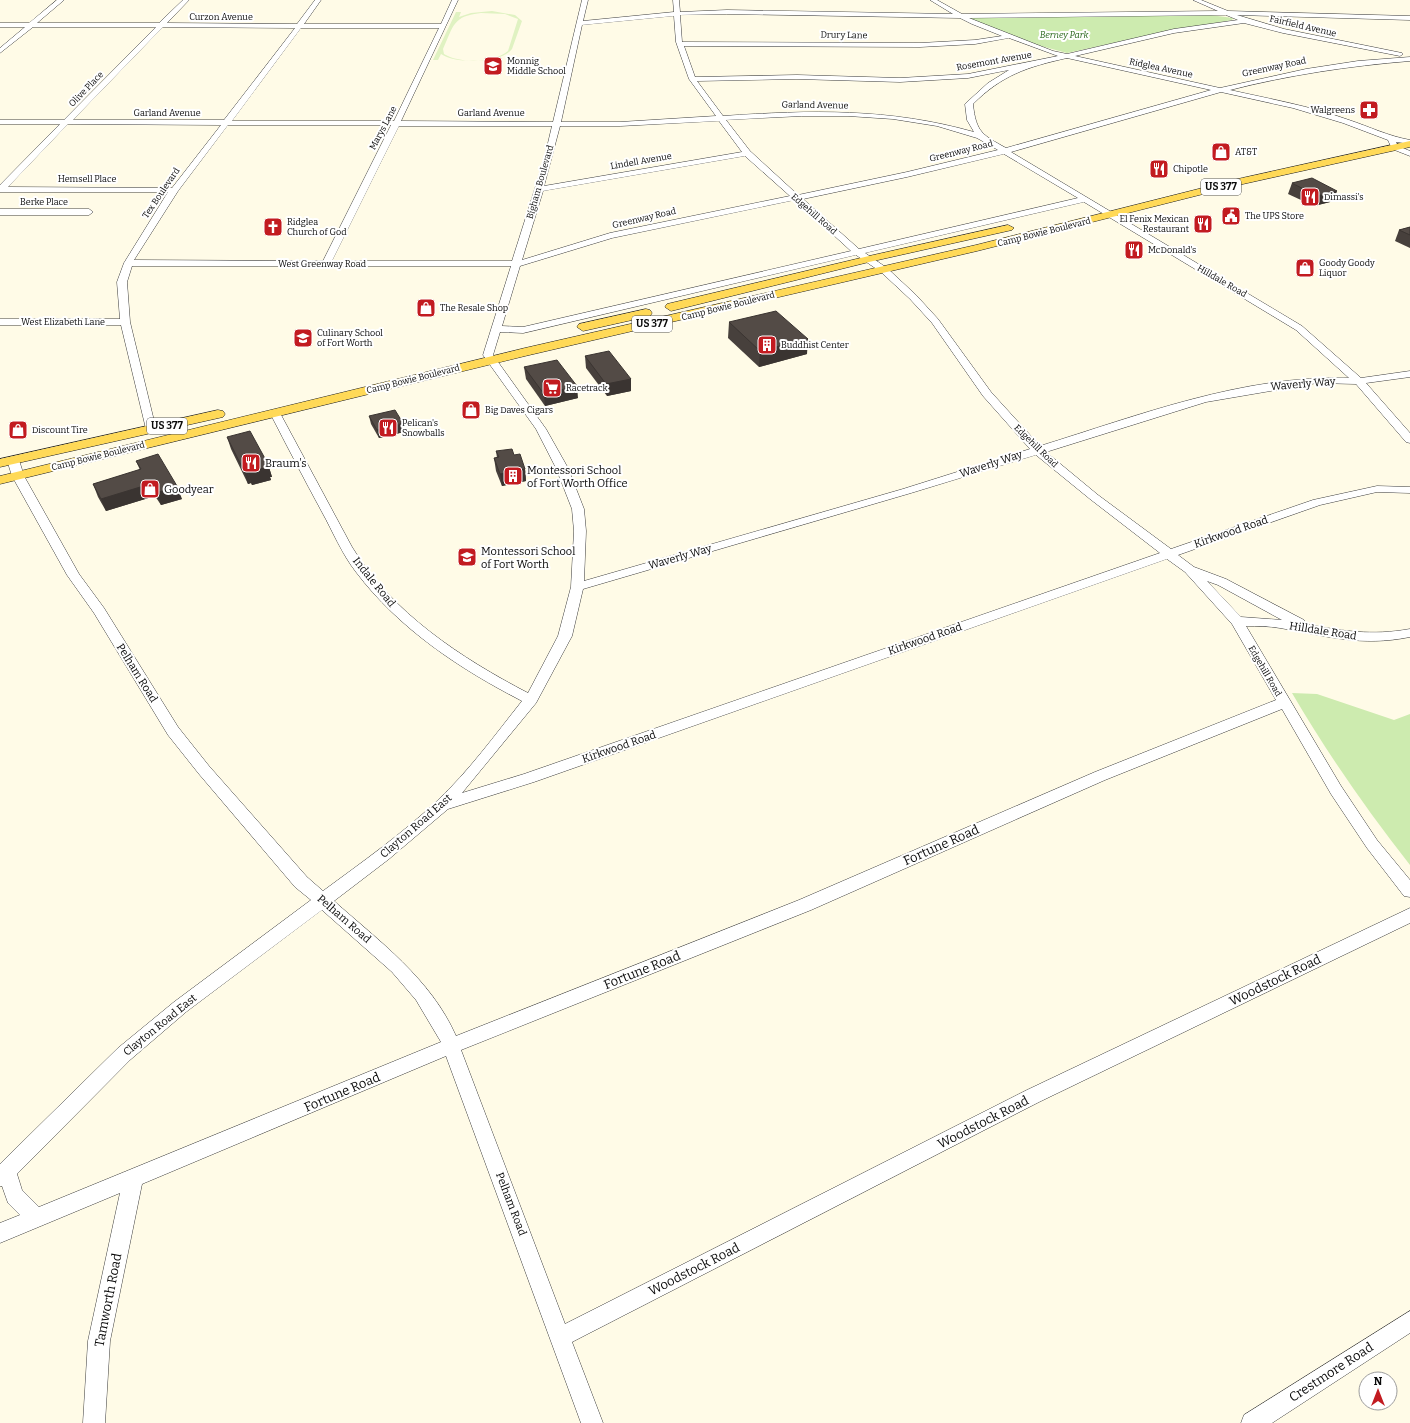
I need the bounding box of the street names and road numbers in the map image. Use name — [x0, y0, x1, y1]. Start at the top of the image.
street label: Curzon Avenue — [189, 12, 253, 22]
street label: Fairfield Avenue — [1269, 13, 1338, 39]
street label: Drury Lane — [820, 30, 868, 40]
street label: Rosemont Avenue — [956, 49, 1033, 73]
street label: Greenway Road — [1241, 55, 1308, 79]
street label: Ridglea Avenue — [1128, 56, 1194, 80]
street label: Olive Place — [67, 69, 105, 109]
street label: Garland Avenue — [781, 99, 849, 111]
street label: Marys Lane — [367, 104, 399, 152]
street label: Garland Avenue — [133, 108, 201, 118]
street label: Garland Avenue — [457, 108, 525, 118]
street label: Greenway Road — [928, 138, 994, 164]
street label: Bigham Boulevard — [525, 143, 556, 220]
street label: Lindell Avenue — [610, 151, 673, 171]
street label: Tex Boulevard — [140, 165, 182, 220]
street label: Hemsell Place — [58, 174, 116, 184]
road number: US 377 — [1201, 179, 1241, 195]
street label: Edgehill Road — [789, 192, 839, 237]
street label: Berke Place — [20, 197, 68, 207]
street label: Greenway Road — [611, 206, 677, 230]
street label: Camp Bowie Boulevard — [996, 215, 1092, 248]
street label: West Greenway Road — [278, 259, 367, 269]
street label: Hilldale Road — [1195, 263, 1249, 300]
street label: Camp Bowie Boulevard — [680, 289, 776, 322]
road number: US 377 — [632, 316, 672, 332]
street label: West Elizabeth Lane — [21, 317, 105, 327]
street label: Camp Bowie Boulevard — [365, 362, 461, 395]
street label: Waverly Way — [1270, 375, 1336, 393]
road number: US 377 — [147, 418, 187, 434]
street label: Edgehill Road — [1012, 423, 1060, 470]
street label: Camp Bowie Boulevard — [50, 439, 146, 472]
street label: Waverly Way — [958, 448, 1024, 480]
street label: Kirkwood Road — [1192, 513, 1270, 551]
street label: Waverly Way — [647, 542, 713, 572]
street label: Indale Road — [350, 554, 398, 610]
street label: Hilldale Road — [1288, 619, 1358, 643]
street label: Kirkwood Road — [886, 620, 964, 658]
street label: Pelham Road — [114, 641, 161, 705]
street label: Edgehill Road — [1246, 644, 1284, 699]
street label: Kirkwood Road — [580, 728, 658, 766]
street label: Clayton Road East — [378, 791, 454, 861]
street label: Fortune Road — [901, 822, 981, 868]
street label: Pelham Road — [314, 892, 374, 946]
street label: Fortune Road — [602, 948, 683, 992]
street label: Woodstock Road — [1227, 951, 1324, 1009]
street label: Clayton Road East — [121, 991, 199, 1059]
street label: Fortune Road — [302, 1069, 383, 1115]
street label: Woodstock Road — [935, 1092, 1031, 1151]
street label: Pelham Road — [493, 1170, 529, 1238]
street label: Woodstock Road — [646, 1239, 742, 1298]
street label: Tamworth Road — [92, 1252, 125, 1348]
street label: Crestmore Road — [1286, 1339, 1376, 1405]

